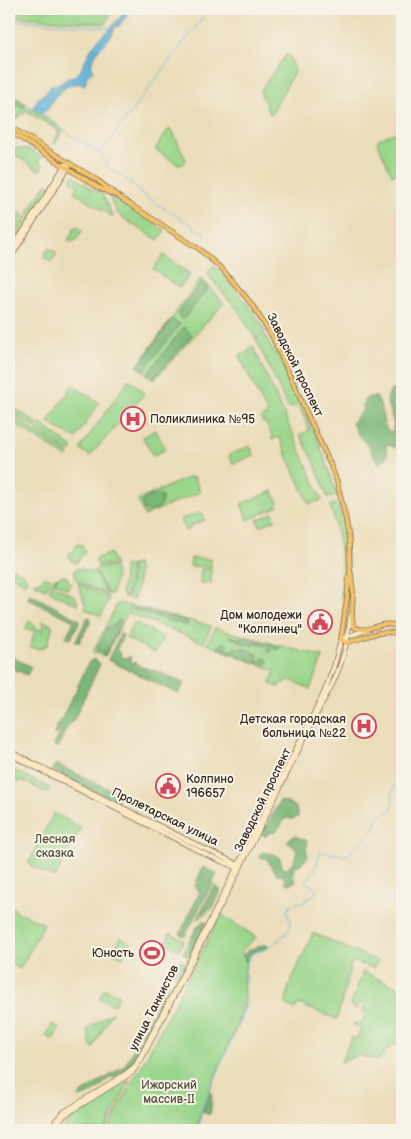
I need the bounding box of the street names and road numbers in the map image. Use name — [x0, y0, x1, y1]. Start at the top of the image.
street label: Заводской проспект — [263, 311, 327, 420]
street label: Заводской проспект — [231, 745, 295, 854]
street label: Пролетарская улица — [109, 785, 221, 849]
street label: улица Танкистов — [126, 962, 182, 1053]

